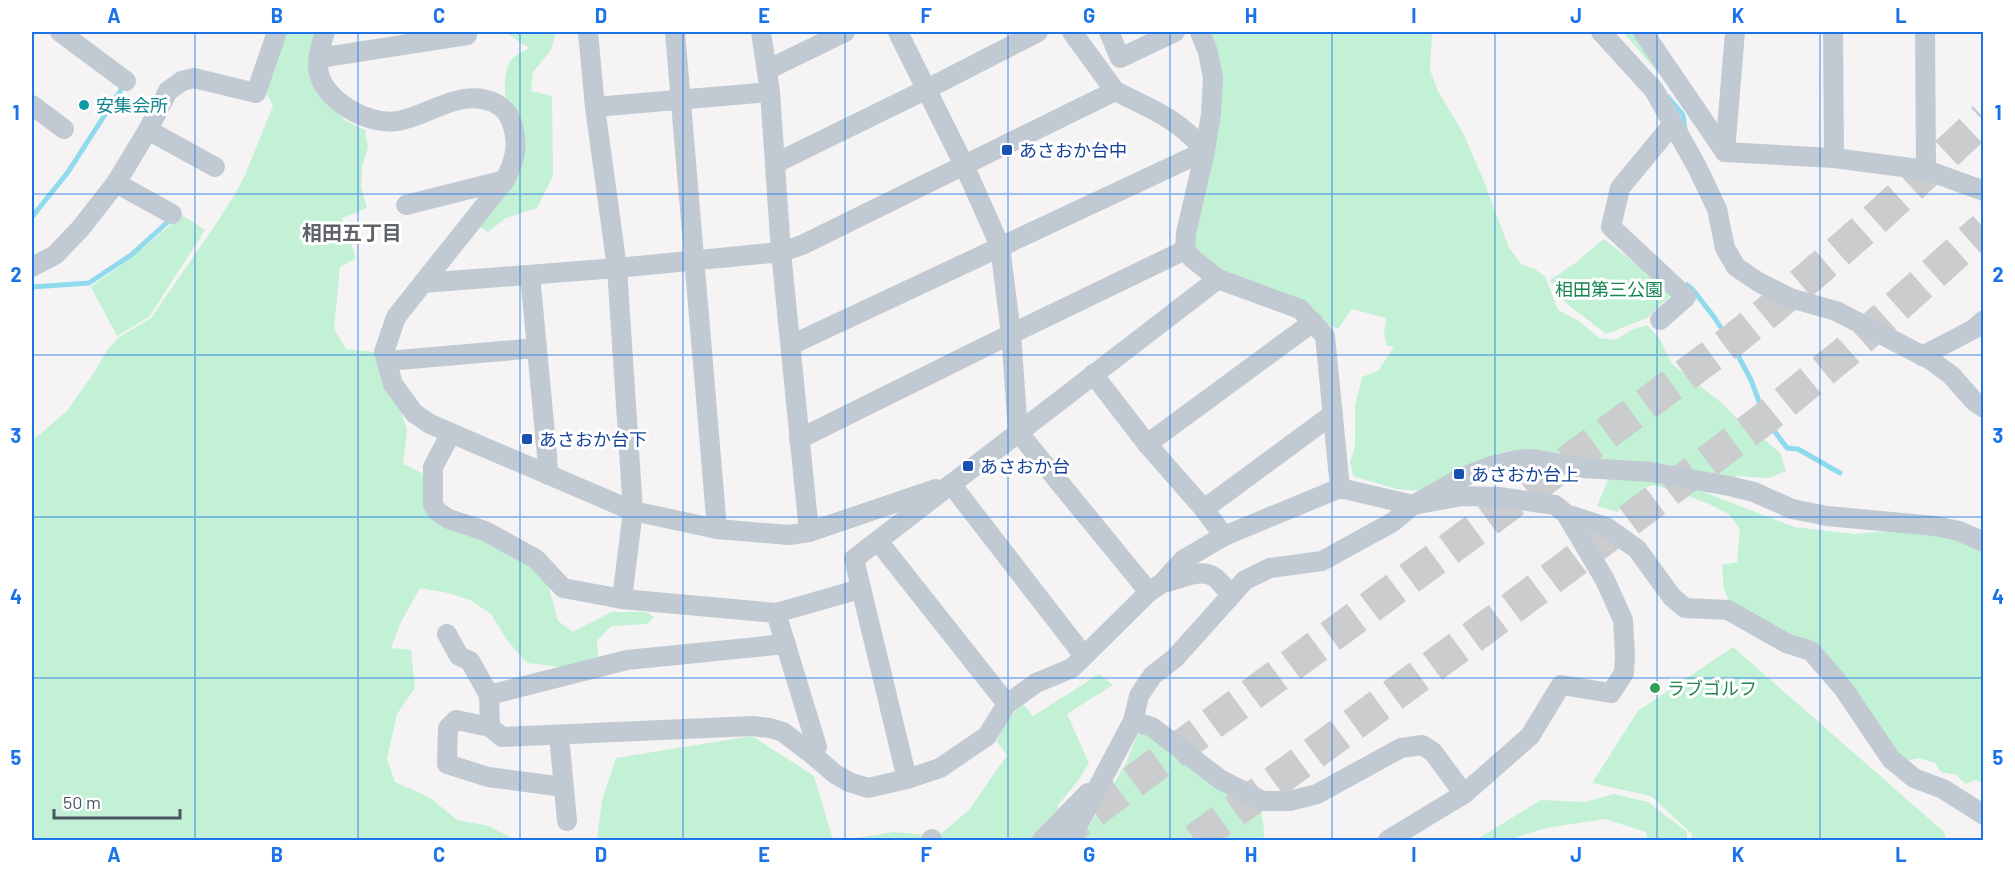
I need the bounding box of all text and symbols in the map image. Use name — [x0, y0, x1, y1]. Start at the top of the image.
text: A — [107, 3, 121, 27]
text: B — [271, 3, 283, 27]
text: C — [433, 3, 445, 27]
text: D — [595, 3, 607, 27]
text: E — [758, 3, 770, 27]
text: F — [920, 3, 932, 27]
text: G — [1083, 3, 1095, 27]
text: H — [1245, 3, 1257, 27]
text: I — [1411, 3, 1417, 27]
text: J — [1570, 3, 1582, 27]
text: K — [1732, 3, 1745, 27]
text: L — [1895, 3, 1907, 27]
place label: 安集会所 — [96, 94, 168, 116]
marker: 安集会所 — [77, 98, 91, 112]
text: 1 — [12, 100, 20, 124]
text: 1 — [1994, 100, 2002, 124]
place label: あさおか台中 — [1019, 139, 1127, 161]
marker: あさおか台中 — [1000, 143, 1014, 157]
district label: 相田五丁目 — [302, 220, 402, 244]
text: 2 — [10, 262, 22, 286]
text: 2 — [1992, 262, 2004, 286]
park label: 相田第三公園 — [1555, 278, 1663, 300]
text: 3 — [11, 423, 21, 447]
text: 3 — [1993, 423, 2003, 447]
place label: あさおか台下 — [539, 428, 647, 450]
marker: あさおか台下 — [520, 432, 534, 446]
place label: あさおか台 — [980, 455, 1070, 477]
marker: あさおか台 — [961, 459, 975, 473]
place label: あさおか台上 — [1471, 463, 1579, 485]
marker: あさおか台上 — [1452, 467, 1466, 481]
text: 4 — [10, 584, 22, 608]
text: 4 — [1992, 584, 2004, 608]
place label: ラブゴルフ — [1667, 677, 1757, 699]
marker: ラブゴルフ — [1648, 681, 1662, 695]
text: 5 — [11, 745, 22, 769]
text: 5 — [1993, 745, 2004, 769]
scale bar — [54, 782, 180, 820]
text: 50 m — [63, 791, 101, 813]
text: A — [107, 842, 121, 866]
text: B — [271, 842, 283, 866]
text: C — [433, 842, 445, 866]
text: D — [595, 842, 607, 866]
text: E — [758, 842, 770, 866]
text: F — [920, 842, 932, 866]
text: G — [1083, 842, 1095, 866]
text: H — [1245, 842, 1257, 866]
text: I — [1411, 842, 1417, 866]
text: J — [1570, 842, 1582, 866]
text: K — [1732, 842, 1745, 866]
text: L — [1895, 842, 1907, 866]

